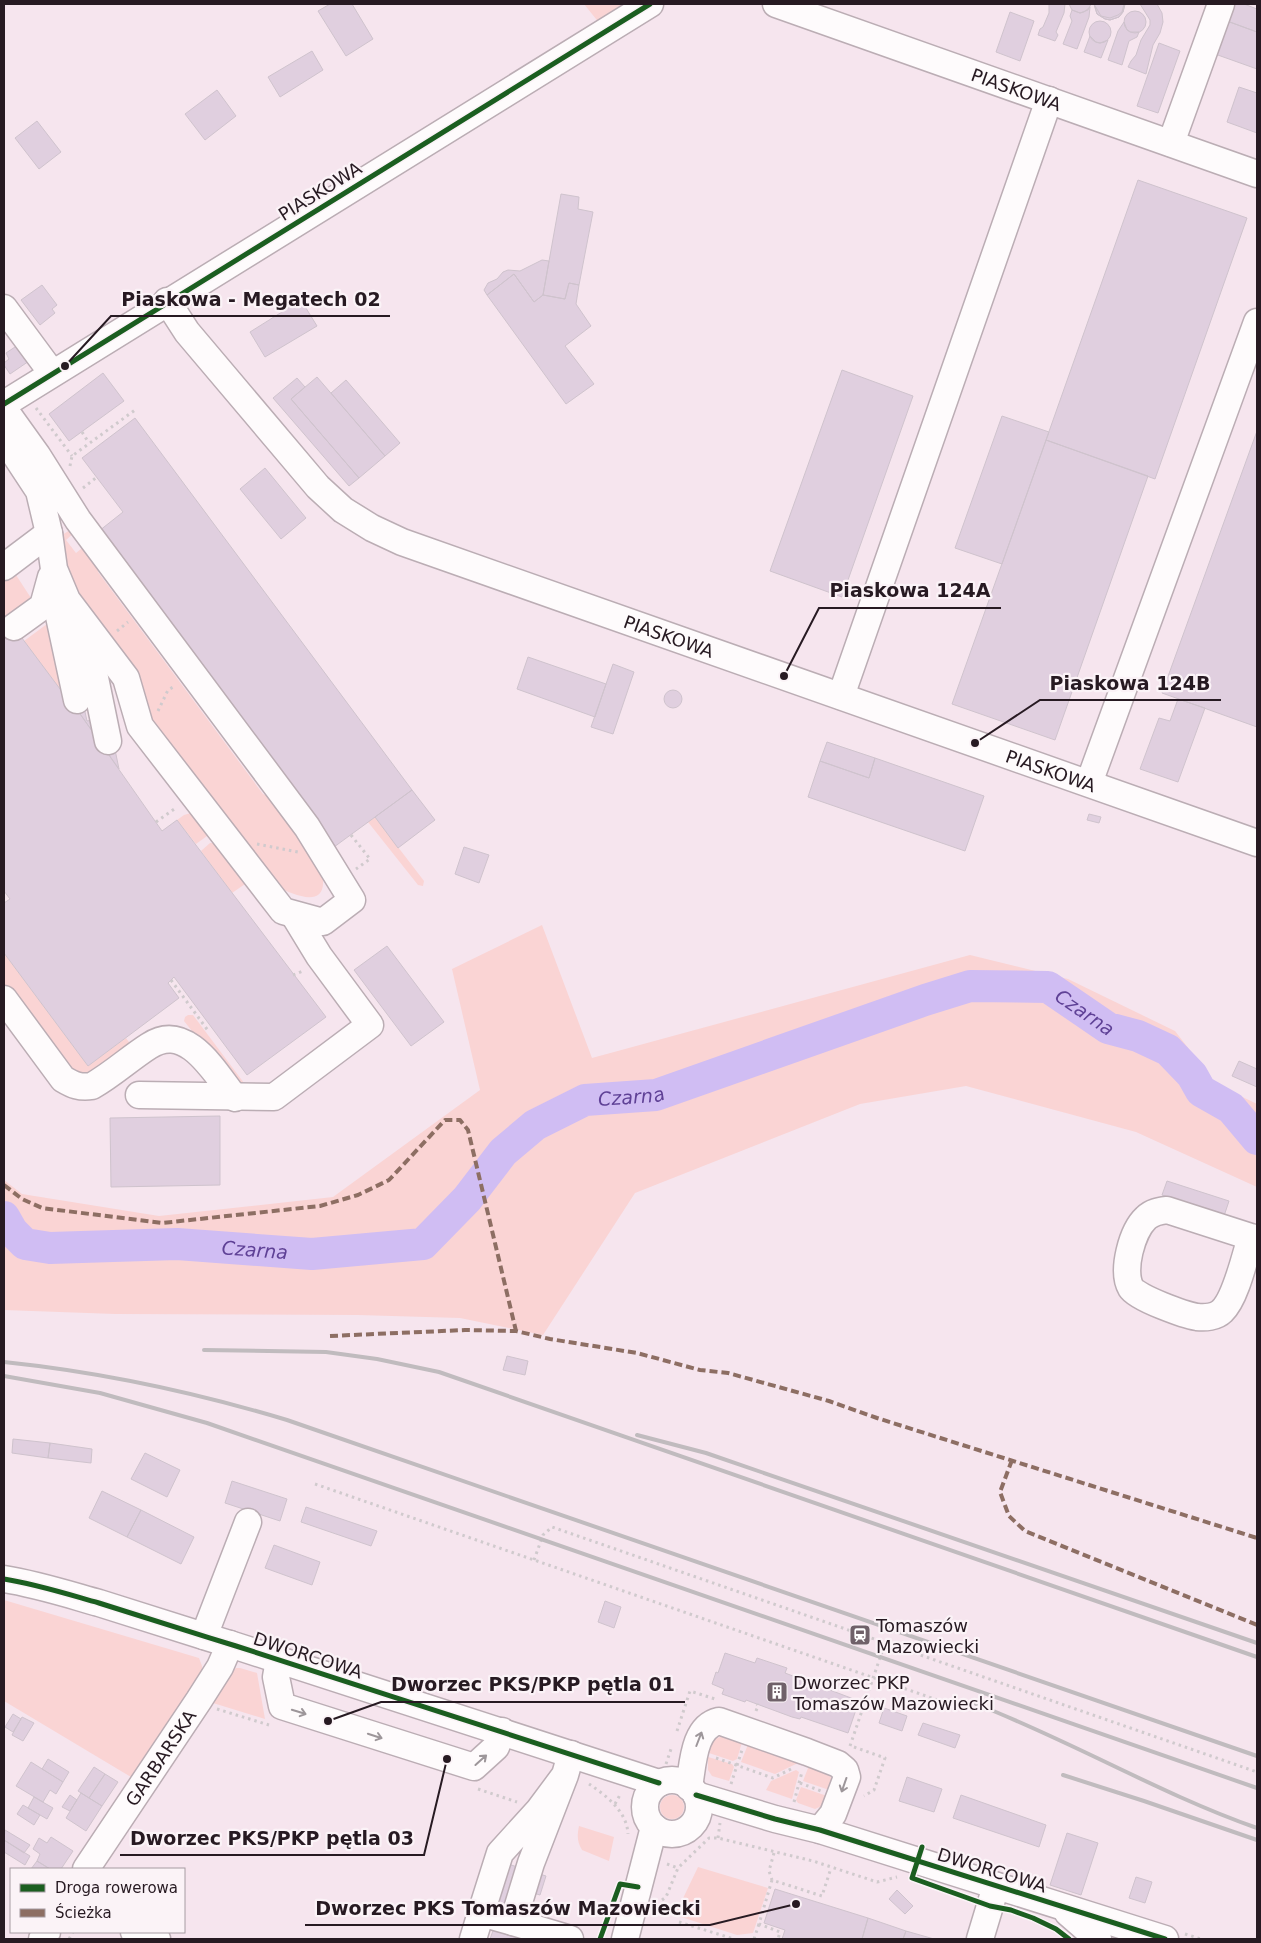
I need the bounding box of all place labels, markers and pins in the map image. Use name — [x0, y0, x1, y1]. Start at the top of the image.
callout: Piaskowa - Megatech 02 — [111, 282, 390, 316]
callout: Piaskowa 124A — [819, 574, 1001, 608]
callout: Piaskowa 124B — [1040, 666, 1221, 700]
place label: Tomaszów Mazowiecki — [875, 1615, 979, 1657]
station icon: Tomaszów Mazowiecki — [848, 1623, 872, 1647]
callout: Dworzec PKS/PKP pętla 01 — [381, 1668, 685, 1702]
place label: Dworzec PKP Tomaszów Mazowiecki — [792, 1672, 994, 1714]
building icon: Dworzec PKP Tomaszów Mazowiecki — [765, 1680, 789, 1704]
callout: Dworzec PKS/PKP pętla 03 — [120, 1821, 424, 1855]
callout: Dworzec PKS Tomaszów Mazowiecki — [305, 1891, 710, 1925]

